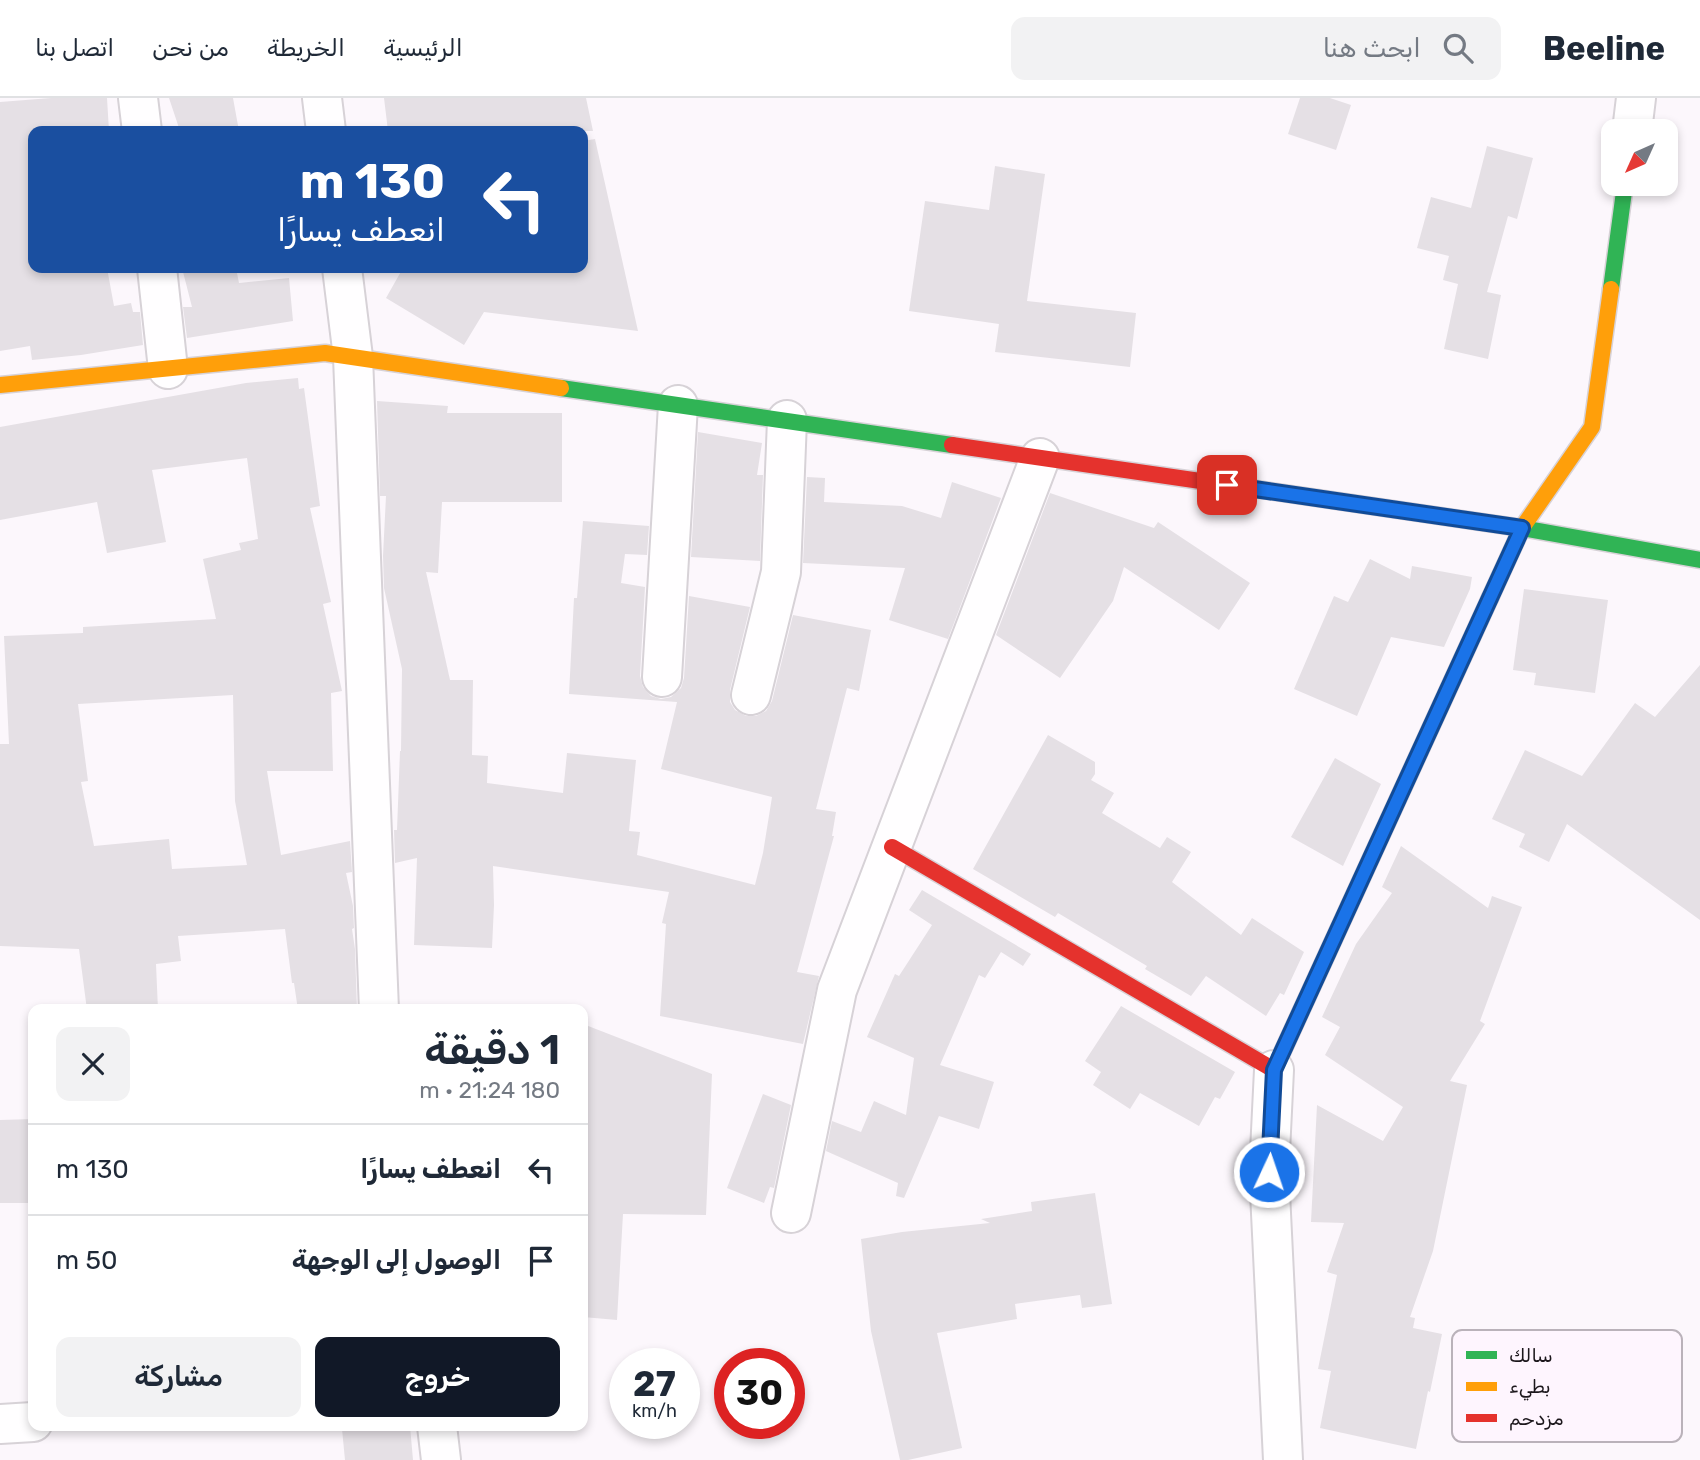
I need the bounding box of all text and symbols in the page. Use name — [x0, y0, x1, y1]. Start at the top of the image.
search box — [1011, 17, 1501, 80]
icon: search — [1439, 29, 1477, 67]
text: Beeline — [1543, 29, 1665, 68]
text: ابحث هنا — [1323, 33, 1421, 64]
text: اتصل بنا — [35, 34, 114, 62]
text: من نحن — [152, 34, 229, 62]
text: الخريطة — [267, 34, 345, 62]
text: الرئيسية — [383, 34, 463, 62]
north arrow — [1601, 119, 1678, 196]
map controls — [1601, 119, 1678, 196]
text: 130 m — [300, 152, 445, 210]
icon: left — [469, 154, 560, 245]
text: انعطف يسارًا — [277, 211, 445, 249]
pin — [1197, 455, 1257, 515]
icon: arrive — [1208, 466, 1246, 504]
text: 1 دقيقة — [424, 1025, 560, 1075]
button: close — [56, 1027, 130, 1101]
text: 180 m · 21:24 — [419, 1076, 560, 1104]
position arrow — [1232, 1135, 1306, 1209]
icon: left — [522, 1151, 560, 1189]
text: 130 m — [56, 1154, 129, 1185]
text: انعطف يسارًا — [360, 1154, 501, 1185]
icon: arrive — [522, 1242, 560, 1280]
text: 50 m — [56, 1245, 117, 1276]
text: الوصول إلى الوجهة — [292, 1245, 501, 1276]
legend — [1452, 1330, 1682, 1442]
button: مشاركة — [56, 1337, 301, 1417]
button: خروج — [315, 1337, 560, 1417]
text: سالك — [1509, 1344, 1553, 1367]
speed limit sign: 30 — [714, 1348, 805, 1439]
text: 27 — [633, 1363, 676, 1405]
text: بطيء — [1509, 1375, 1551, 1401]
text: km/h — [632, 1400, 677, 1422]
text: مزدحم — [1509, 1407, 1564, 1431]

